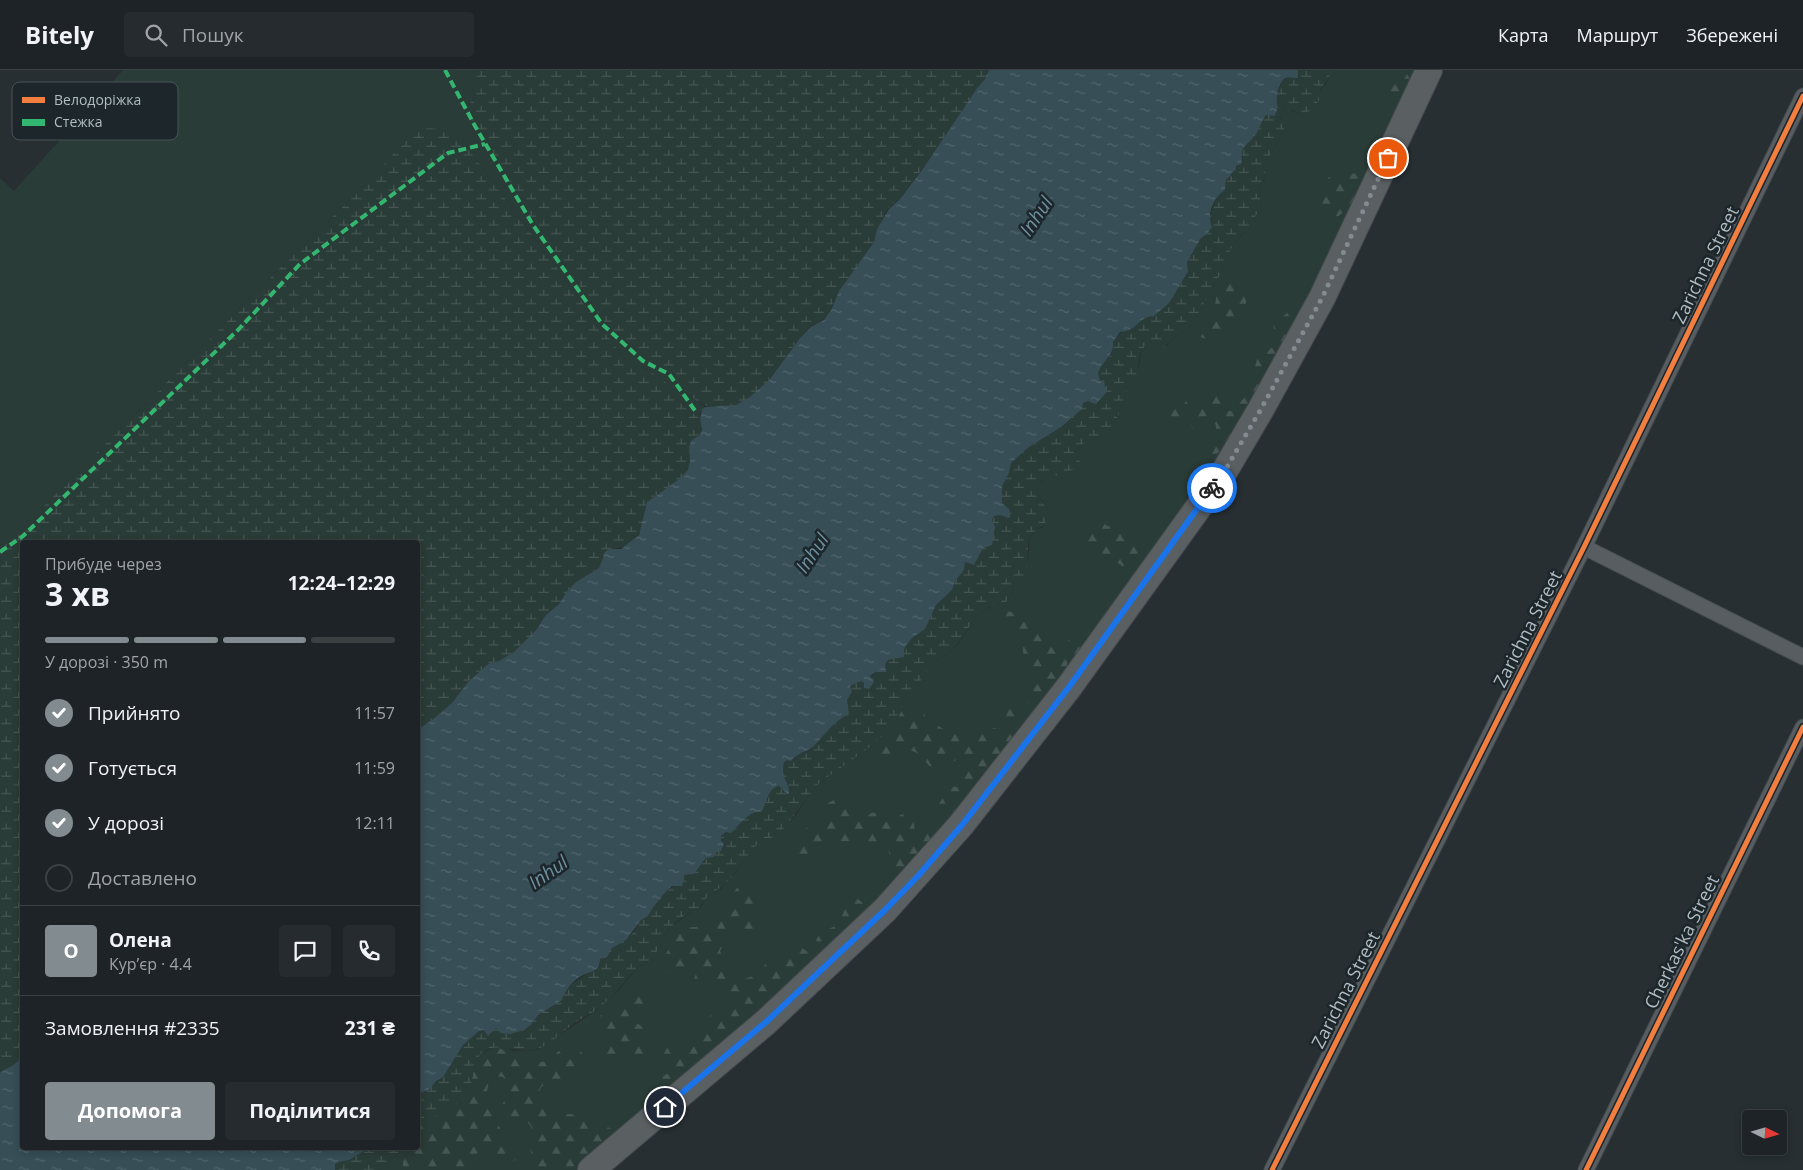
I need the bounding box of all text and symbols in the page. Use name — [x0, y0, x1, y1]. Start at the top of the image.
search box — [124, 12, 474, 57]
text: Bitely — [25, 18, 94, 51]
icon: search — [142, 21, 170, 49]
text: Пошук — [182, 22, 244, 48]
text: Карта — [1498, 23, 1549, 47]
text: Маршрут — [1577, 23, 1658, 47]
text: Збережені — [1686, 23, 1778, 47]
legend — [12, 82, 178, 140]
text: Велодоріжка — [54, 90, 141, 109]
text: Стежка — [54, 112, 103, 131]
pin — [1367, 137, 1409, 179]
icon: bag — [1374, 144, 1402, 172]
water label: Inhul — [1013, 190, 1059, 241]
street label: Zarichna Street — [1666, 202, 1744, 327]
courier — [1187, 463, 1237, 513]
icon: bike — [1198, 474, 1226, 502]
water label: Inhul — [789, 527, 835, 578]
text: Прибуде через — [45, 553, 162, 575]
street label: Zarichna Street — [1487, 566, 1567, 691]
text: 12:24–12:29 — [288, 570, 395, 596]
text: 3 хв — [45, 572, 110, 615]
text: У дорозі · 350 m — [45, 651, 168, 673]
icon: check — [45, 699, 73, 727]
text: Прийнято — [88, 700, 181, 726]
text: 11:57 — [354, 702, 395, 724]
icon: check — [45, 754, 73, 782]
text: Готується — [88, 755, 177, 781]
text: 11:59 — [354, 757, 395, 779]
icon: check — [45, 809, 73, 837]
text: У дорозі — [88, 810, 164, 836]
text: 12:11 — [354, 812, 395, 834]
water label: Inhul — [523, 848, 574, 895]
text: Доставлено — [88, 865, 197, 891]
street label: Cherkas'ka Street — [1638, 871, 1724, 1013]
button: chat — [279, 925, 331, 977]
button: phone — [343, 925, 395, 977]
text: Олена — [109, 927, 172, 953]
street label: Zarichna Street — [1305, 927, 1385, 1052]
text: О — [63, 938, 79, 964]
text: Кур’єр · 4.4 — [109, 953, 192, 975]
text: Замовлення #2335 — [45, 1015, 220, 1041]
text: 231 ₴ — [345, 1015, 395, 1041]
button: Допомога — [45, 1082, 215, 1140]
button: Поділитися — [225, 1082, 395, 1140]
pin — [644, 1086, 686, 1128]
icon: home — [651, 1093, 679, 1121]
north arrow — [1742, 1110, 1788, 1155]
map controls — [1742, 1110, 1787, 1155]

